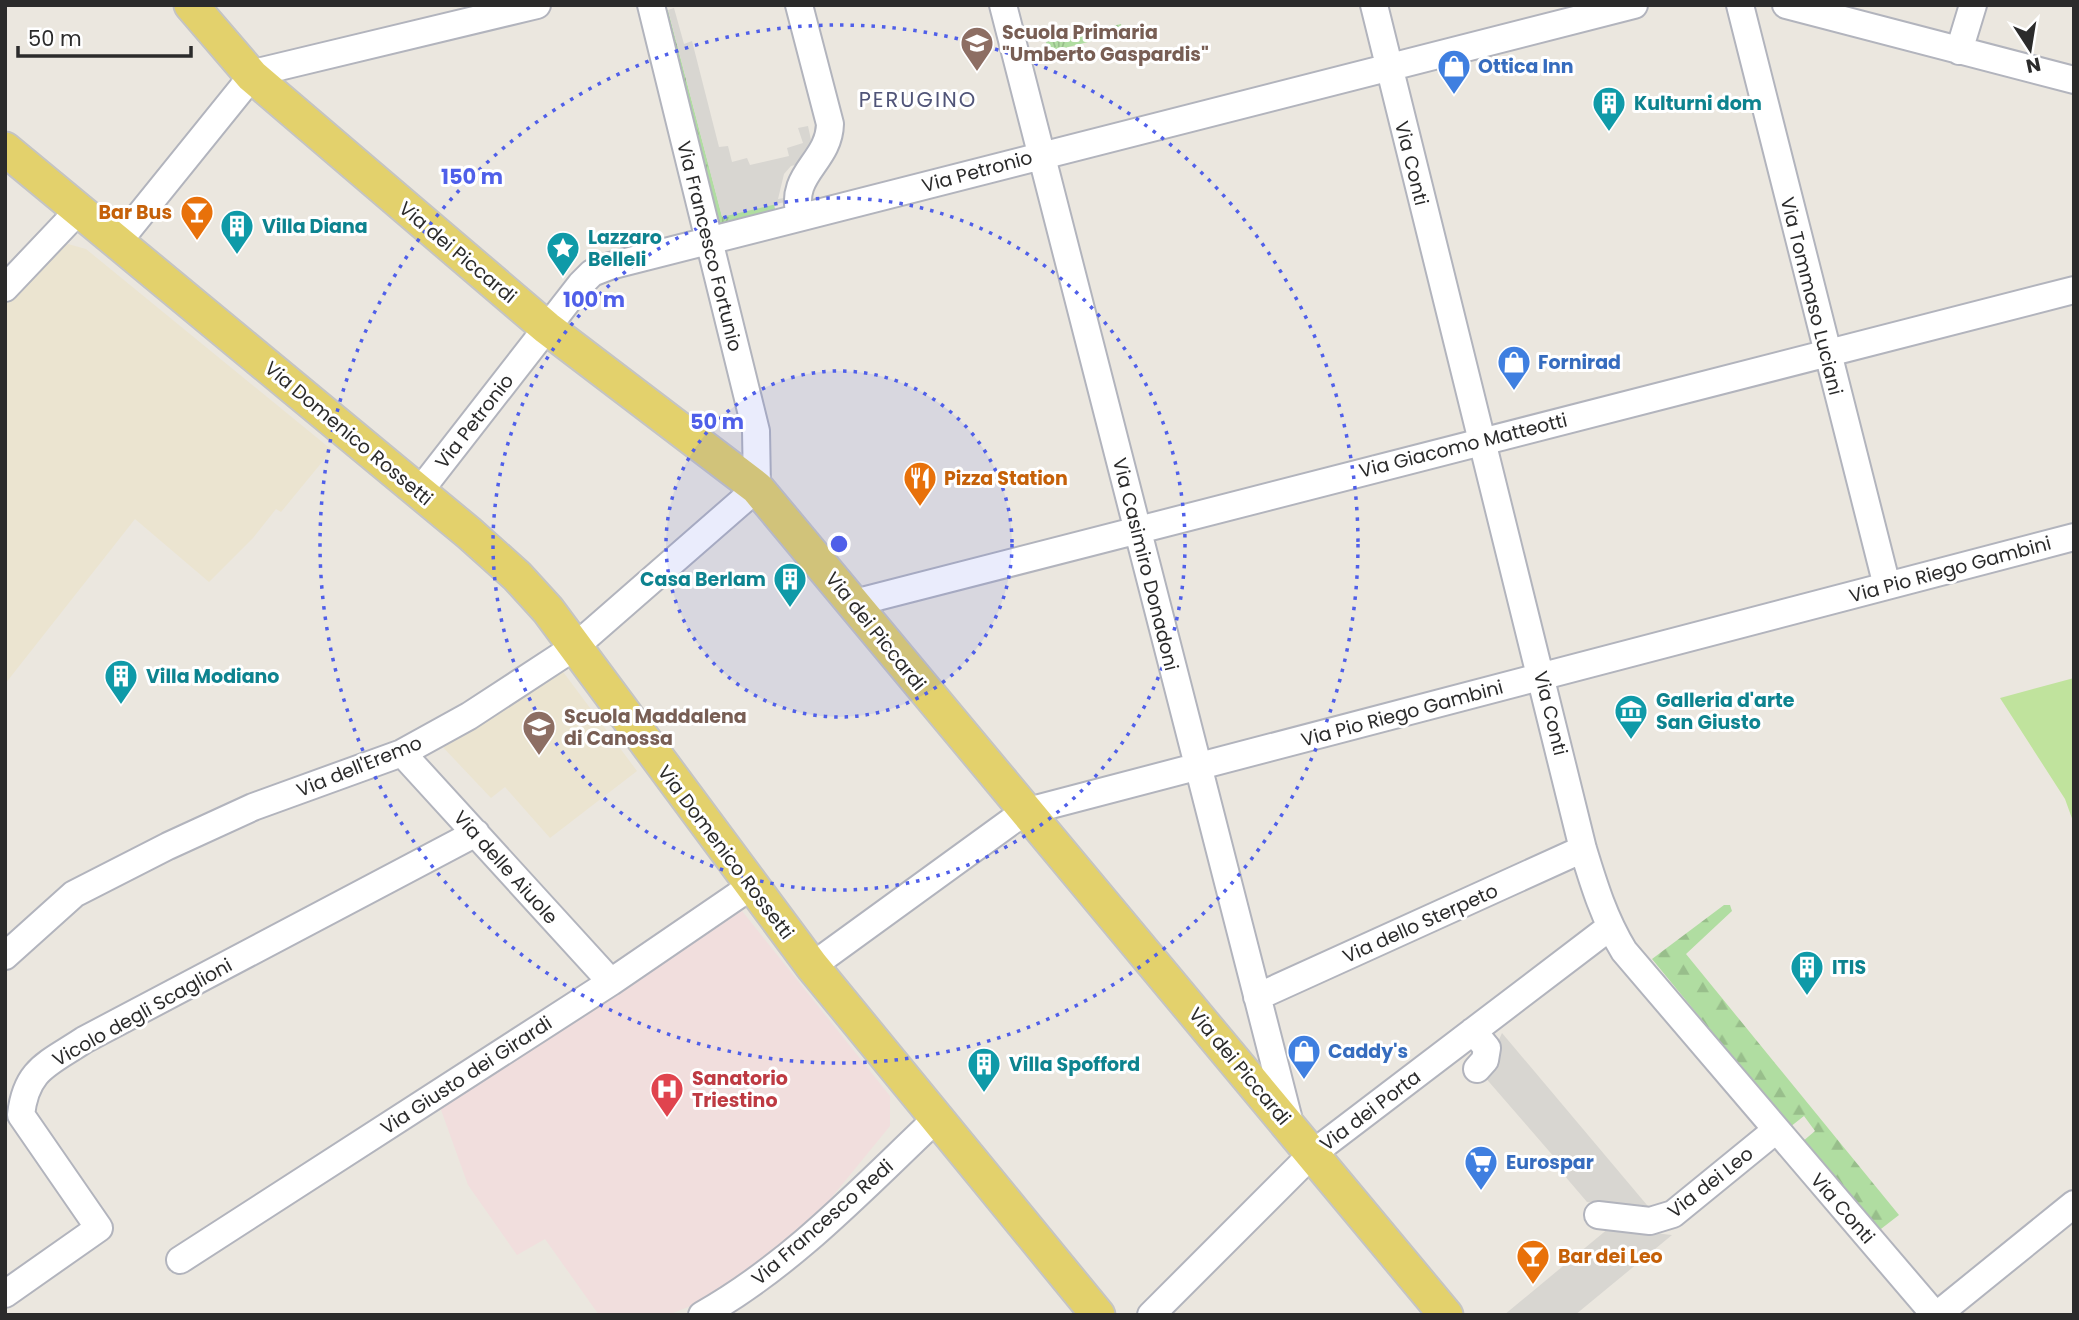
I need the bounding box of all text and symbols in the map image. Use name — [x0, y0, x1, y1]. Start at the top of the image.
scale bar — [18, 14, 191, 58]
north arrow — [1995, 14, 2065, 84]
place label: Scuola Primaria "Umberto Gaspardis" — [1002, 19, 1209, 68]
text: 50 m — [28, 24, 82, 53]
school or university icon: Scuola Primaria "Umberto Gaspardis" — [958, 24, 996, 73]
shop icon: Ottica Inn — [1435, 47, 1473, 96]
text: N — [2024, 50, 2043, 80]
place label: Ottica Inn — [1478, 53, 1574, 80]
building icon: Kulturni dom — [1590, 84, 1628, 133]
district label: PERUGINO — [859, 85, 977, 114]
place label: Kulturni dom — [1634, 90, 1762, 117]
street label: Via Conti — [1388, 118, 1435, 208]
street label: Via Francesco Fortunio — [670, 138, 749, 354]
street label: Via Petronio — [919, 144, 1035, 199]
text: 150 m — [441, 162, 503, 191]
bar icon: Bar Bus — [178, 193, 216, 242]
street label: Via Tommaso Luciani — [1774, 194, 1849, 398]
street label: Via dei Piccardi — [393, 195, 522, 310]
place label: Bar Bus — [98, 199, 172, 226]
building icon: Villa Diana — [218, 207, 256, 256]
place label: Villa Diana — [262, 213, 368, 240]
place label: Lazzaro Belleli — [588, 224, 662, 273]
place icon: Lazzaro Belleli — [544, 229, 582, 278]
text: 100 m — [563, 285, 625, 314]
shop icon: Fornirad — [1495, 343, 1533, 392]
place label: Fornirad — [1538, 349, 1621, 376]
street label: Via Domenico Rossetti — [259, 355, 438, 512]
street label: Via Petronio — [429, 368, 520, 474]
text: 50 m — [690, 407, 744, 436]
street label: Via Giacomo Matteotti — [1356, 407, 1570, 484]
street label: Via Casimiro Donadoni — [1106, 455, 1185, 673]
restaurant icon: Pizza Station — [901, 459, 939, 508]
place label: Pizza Station — [944, 465, 1068, 492]
street label: Via Pio Riego Gambini — [1846, 530, 2054, 609]
centre of rings — [827, 532, 851, 556]
building icon: Casa Berlam — [771, 560, 809, 609]
place label: Casa Berlam — [640, 566, 766, 593]
street label: Via dei Piccardi — [819, 566, 932, 697]
building icon: Villa Modiano — [102, 657, 140, 706]
place label: Villa Modiano — [146, 663, 279, 690]
street label: Via Conti — [1527, 668, 1574, 758]
street label: Via Pio Riego Gambini — [1298, 674, 1506, 753]
place label: Galleria d'arte San Giusto — [1656, 687, 1795, 736]
museum icon: Galleria d'arte San Giusto — [1612, 692, 1650, 741]
place label: Scuola Maddalena di Canossa — [564, 703, 747, 752]
school or university icon: Scuola Maddalena di Canossa — [520, 708, 558, 757]
street label: Via dell'Eremo — [293, 729, 426, 804]
street label: Via Domenico Rossetti — [651, 760, 800, 945]
street label: Via delle Aiuole — [447, 805, 564, 930]
street label: Via dello Sterpeto — [1338, 877, 1502, 970]
building icon: ITIS — [1788, 948, 1826, 997]
street label: Vicolo degli Scaglioni — [47, 952, 237, 1073]
place label: ITIS — [1832, 954, 1866, 981]
street label: Via dei Piccardi — [1182, 1002, 1297, 1131]
street label: Via Giusto dei Girardi — [375, 1010, 557, 1141]
shop icon: Caddy's — [1285, 1032, 1323, 1081]
place label: Caddy's — [1328, 1038, 1408, 1065]
building icon: Villa Spofford — [965, 1045, 1003, 1094]
place label: Villa Spofford — [1009, 1051, 1140, 1078]
street label: Via dei Porta — [1314, 1064, 1426, 1157]
place label: Sanatorio Triestino — [692, 1065, 788, 1114]
hospital icon: Sanatorio Triestino — [648, 1070, 686, 1119]
street label: Via dei Leo — [1662, 1140, 1759, 1224]
supermarket icon: Eurospar — [1462, 1143, 1500, 1192]
place label: Eurospar — [1506, 1149, 1594, 1176]
street label: Via Francesco Redi — [746, 1153, 899, 1292]
street label: Via Conti — [1804, 1167, 1881, 1250]
bar icon: Bar dei Leo — [1514, 1237, 1552, 1286]
place label: Bar dei Leo — [1558, 1243, 1663, 1270]

